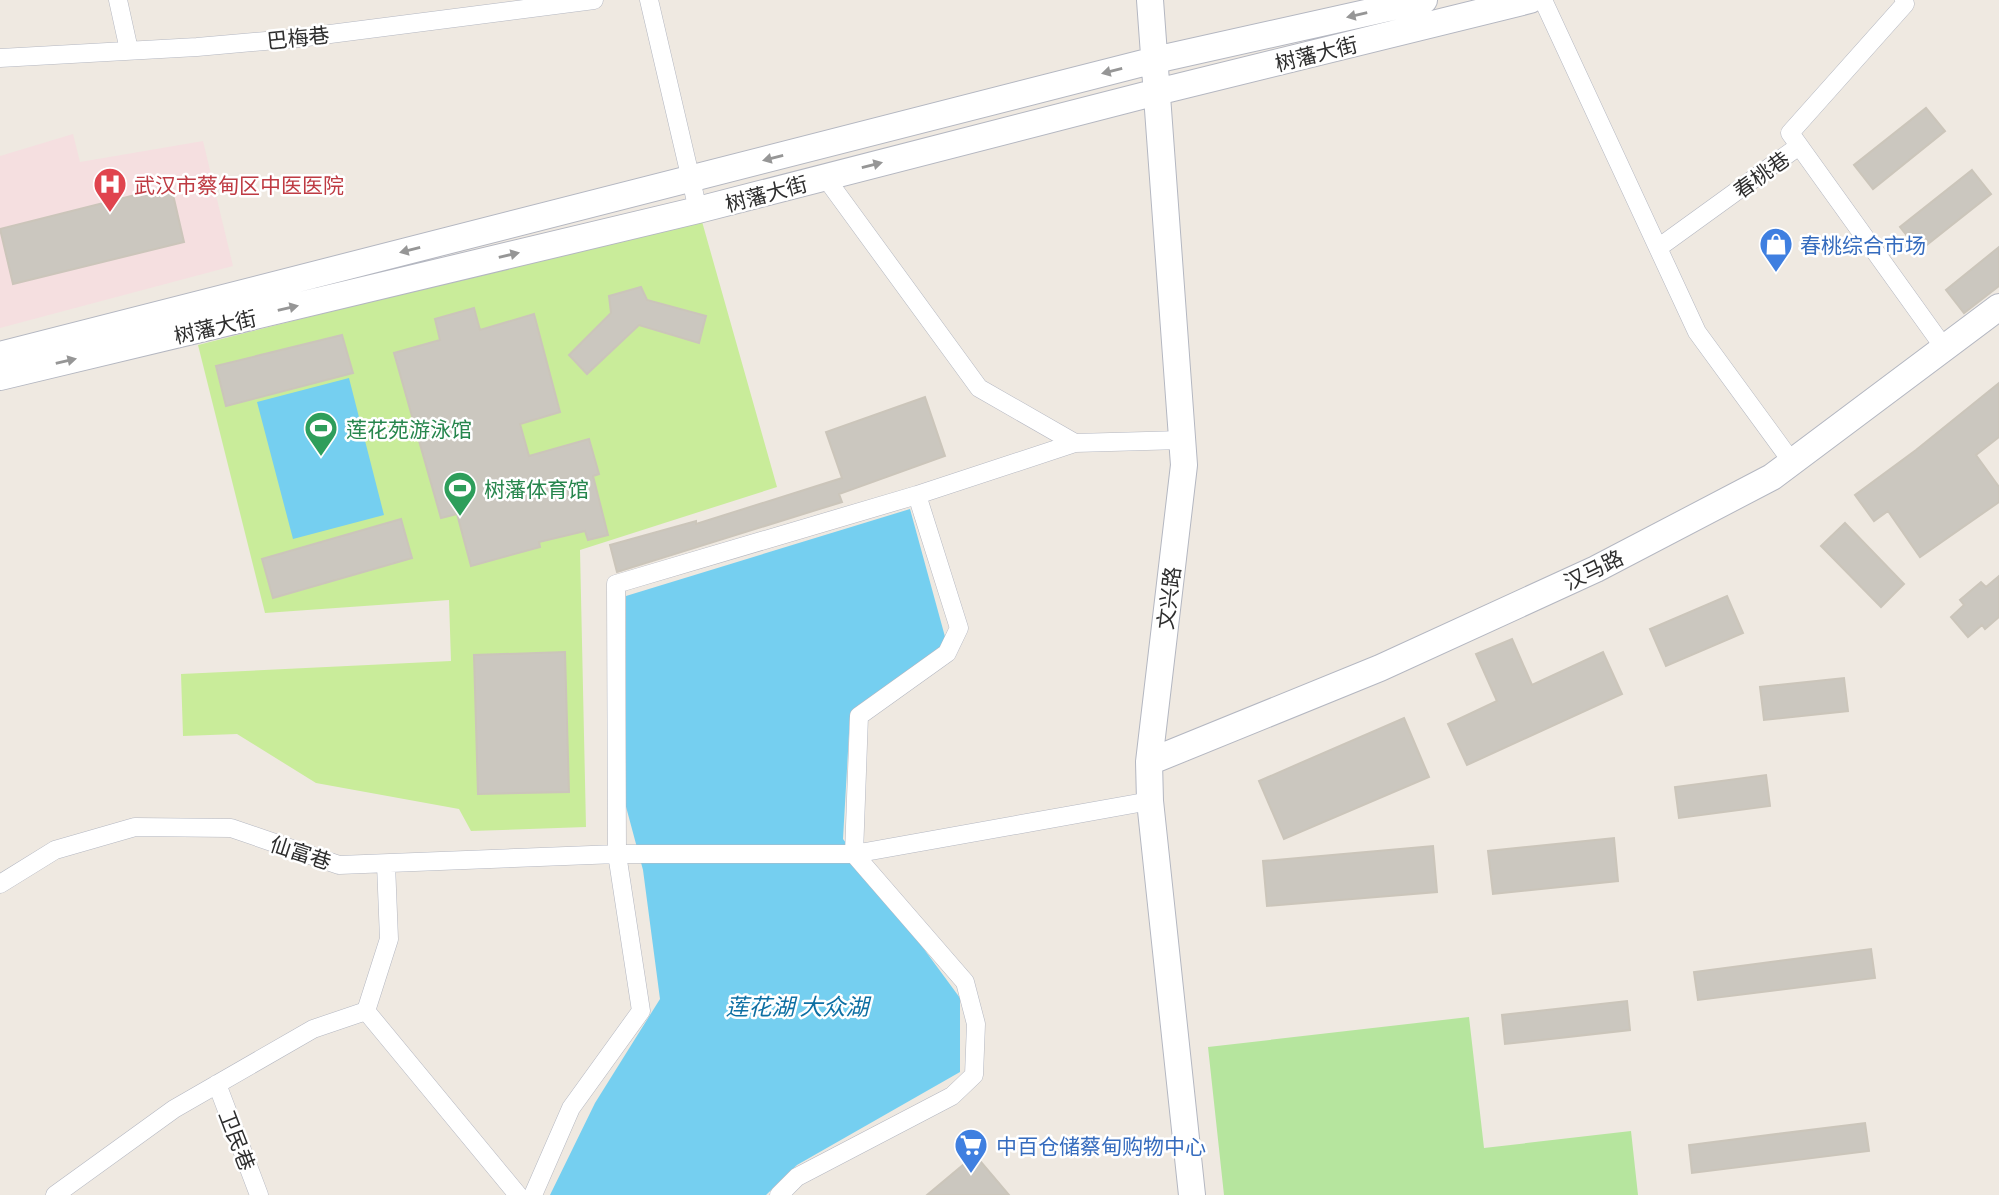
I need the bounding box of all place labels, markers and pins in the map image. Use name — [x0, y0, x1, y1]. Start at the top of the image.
hospital icon: 武汉市蔡甸区中医医院 — [91, 165, 129, 214]
place label: 武汉市蔡甸区中医医院 — [134, 172, 344, 197]
shop icon: 春桃综合市场 — [1757, 225, 1795, 274]
place label: 春桃综合市场 — [1800, 232, 1926, 257]
sports icon: 莲花苑游泳馆 — [302, 409, 340, 458]
place label: 莲花苑游泳馆 — [346, 416, 472, 441]
sports icon: 树藩体育馆 — [441, 469, 479, 518]
place label: 树藩体育馆 — [484, 476, 589, 501]
supermarket icon: 中百仓储蔡甸购物中心 — [952, 1126, 990, 1175]
place label: 中百仓储蔡甸购物中心 — [996, 1133, 1206, 1158]

